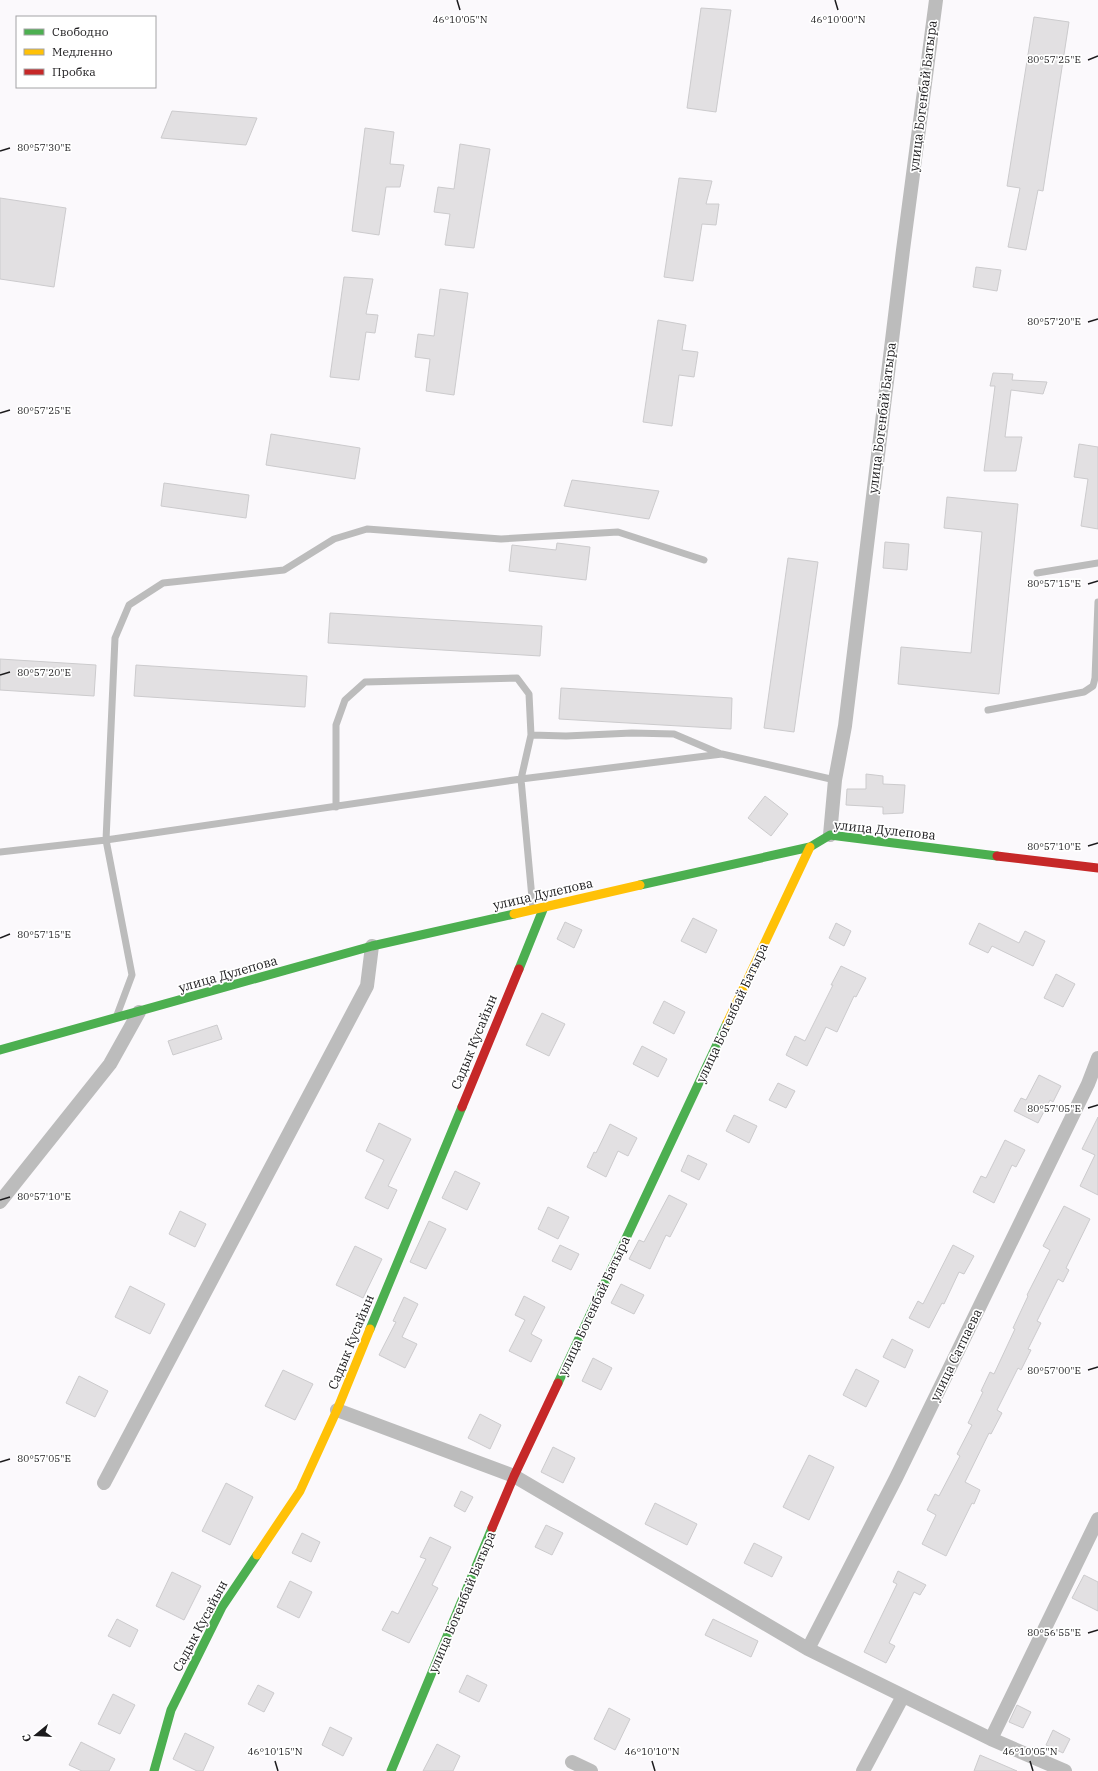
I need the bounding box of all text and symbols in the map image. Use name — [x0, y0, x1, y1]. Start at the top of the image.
text: 46°10'05"N — [433, 13, 488, 26]
text: 46°10'00"N — [811, 13, 866, 26]
legend — [16, 16, 156, 88]
street label: улица Богенбай Батыра — [905, 19, 941, 173]
text: Свободно — [52, 24, 109, 39]
text: Медленно — [52, 44, 113, 59]
text: 80°57'25"E — [1027, 53, 1081, 66]
text: Пробка — [52, 64, 96, 79]
text: 80°57'30"E — [17, 141, 71, 154]
text: 80°57'20"E — [1027, 315, 1081, 328]
street label: улица Богенбай Батыра — [864, 341, 900, 495]
text: 80°57'25"E — [17, 404, 71, 417]
text: 80°57'15"E — [1027, 577, 1081, 590]
text: 80°57'20"E — [17, 666, 71, 679]
street label: улица Дулепова — [833, 816, 937, 844]
text: 80°57'10"E — [1027, 840, 1081, 853]
street label: улица Дулепова — [491, 874, 595, 914]
text: 80°57'15"E — [17, 928, 71, 941]
street label: улица Богенбай Батыра — [692, 940, 772, 1086]
street label: улица Дулепова — [177, 952, 279, 996]
street label: Садык Кусайын — [447, 992, 501, 1092]
text: 80°57'05"E — [1027, 1102, 1081, 1115]
text: 80°57'10"E — [17, 1190, 71, 1203]
street label: улица Богенбай Батыра — [554, 1233, 634, 1379]
street label: Садык Кусайын — [324, 1292, 378, 1392]
street label: улица Сатпаева — [926, 1306, 986, 1404]
text: 80°57'00"E — [1027, 1364, 1081, 1377]
text: 80°57'05"E — [17, 1452, 71, 1465]
street label: улица Богенбай Батыра — [424, 1529, 500, 1675]
street label: Садык Кусайын — [169, 1577, 231, 1675]
text: 80°56'55"E — [1027, 1626, 1081, 1639]
north arrow — [16, 1715, 56, 1755]
text: С — [19, 1732, 34, 1744]
text: 46°10'15"N — [248, 1745, 303, 1758]
text: 46°10'10"N — [625, 1745, 680, 1758]
text: 46°10'05"N — [1003, 1745, 1058, 1758]

